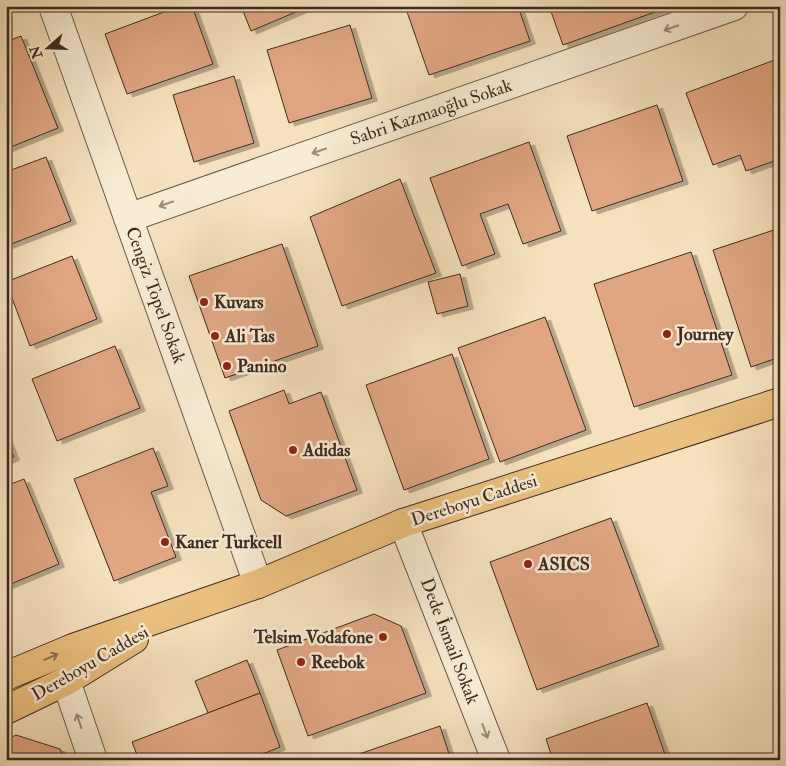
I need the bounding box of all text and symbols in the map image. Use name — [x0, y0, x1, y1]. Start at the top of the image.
north arrow — [22, 22, 72, 72]
one-way arrow — [664, 24, 679, 33]
text: N — [26, 43, 47, 62]
street label: Sabri Kazmaoğlu Sokak — [347, 74, 516, 151]
one-way arrow — [312, 147, 328, 156]
one-way arrow — [158, 200, 174, 210]
street label: Cengiz Topel Sokak — [120, 224, 191, 367]
place label: Kuvars — [214, 291, 264, 314]
marker: Kuvars — [198, 296, 210, 308]
place label: Journey — [676, 323, 734, 346]
place label: Ali Tas — [224, 325, 275, 348]
marker: Journey — [661, 328, 673, 340]
marker: Ali Tas — [209, 330, 221, 342]
place label: Panino — [237, 355, 287, 378]
marker: Panino — [221, 360, 233, 372]
place label: Adidas — [302, 439, 350, 462]
marker: Adidas — [287, 444, 299, 456]
street label: Dereboyu Caddesi — [408, 469, 540, 532]
place label: Kaner Turkcell — [175, 531, 282, 554]
marker: Kaner Turkcell — [159, 536, 171, 548]
place label: ASICS — [537, 553, 590, 576]
marker: ASICS — [522, 558, 534, 570]
street label: Dede İsmail Sokak — [415, 575, 484, 708]
street label: Dereboyu Caddesi — [28, 620, 153, 706]
place label: Telsim Vodafone — [253, 626, 373, 649]
marker: Telsim Vodafone — [377, 631, 389, 643]
place label: Reebok — [311, 651, 365, 674]
one-way arrow — [43, 652, 58, 662]
marker: Reebok — [295, 656, 307, 668]
one-way arrow — [74, 713, 84, 729]
one-way arrow — [481, 723, 490, 738]

